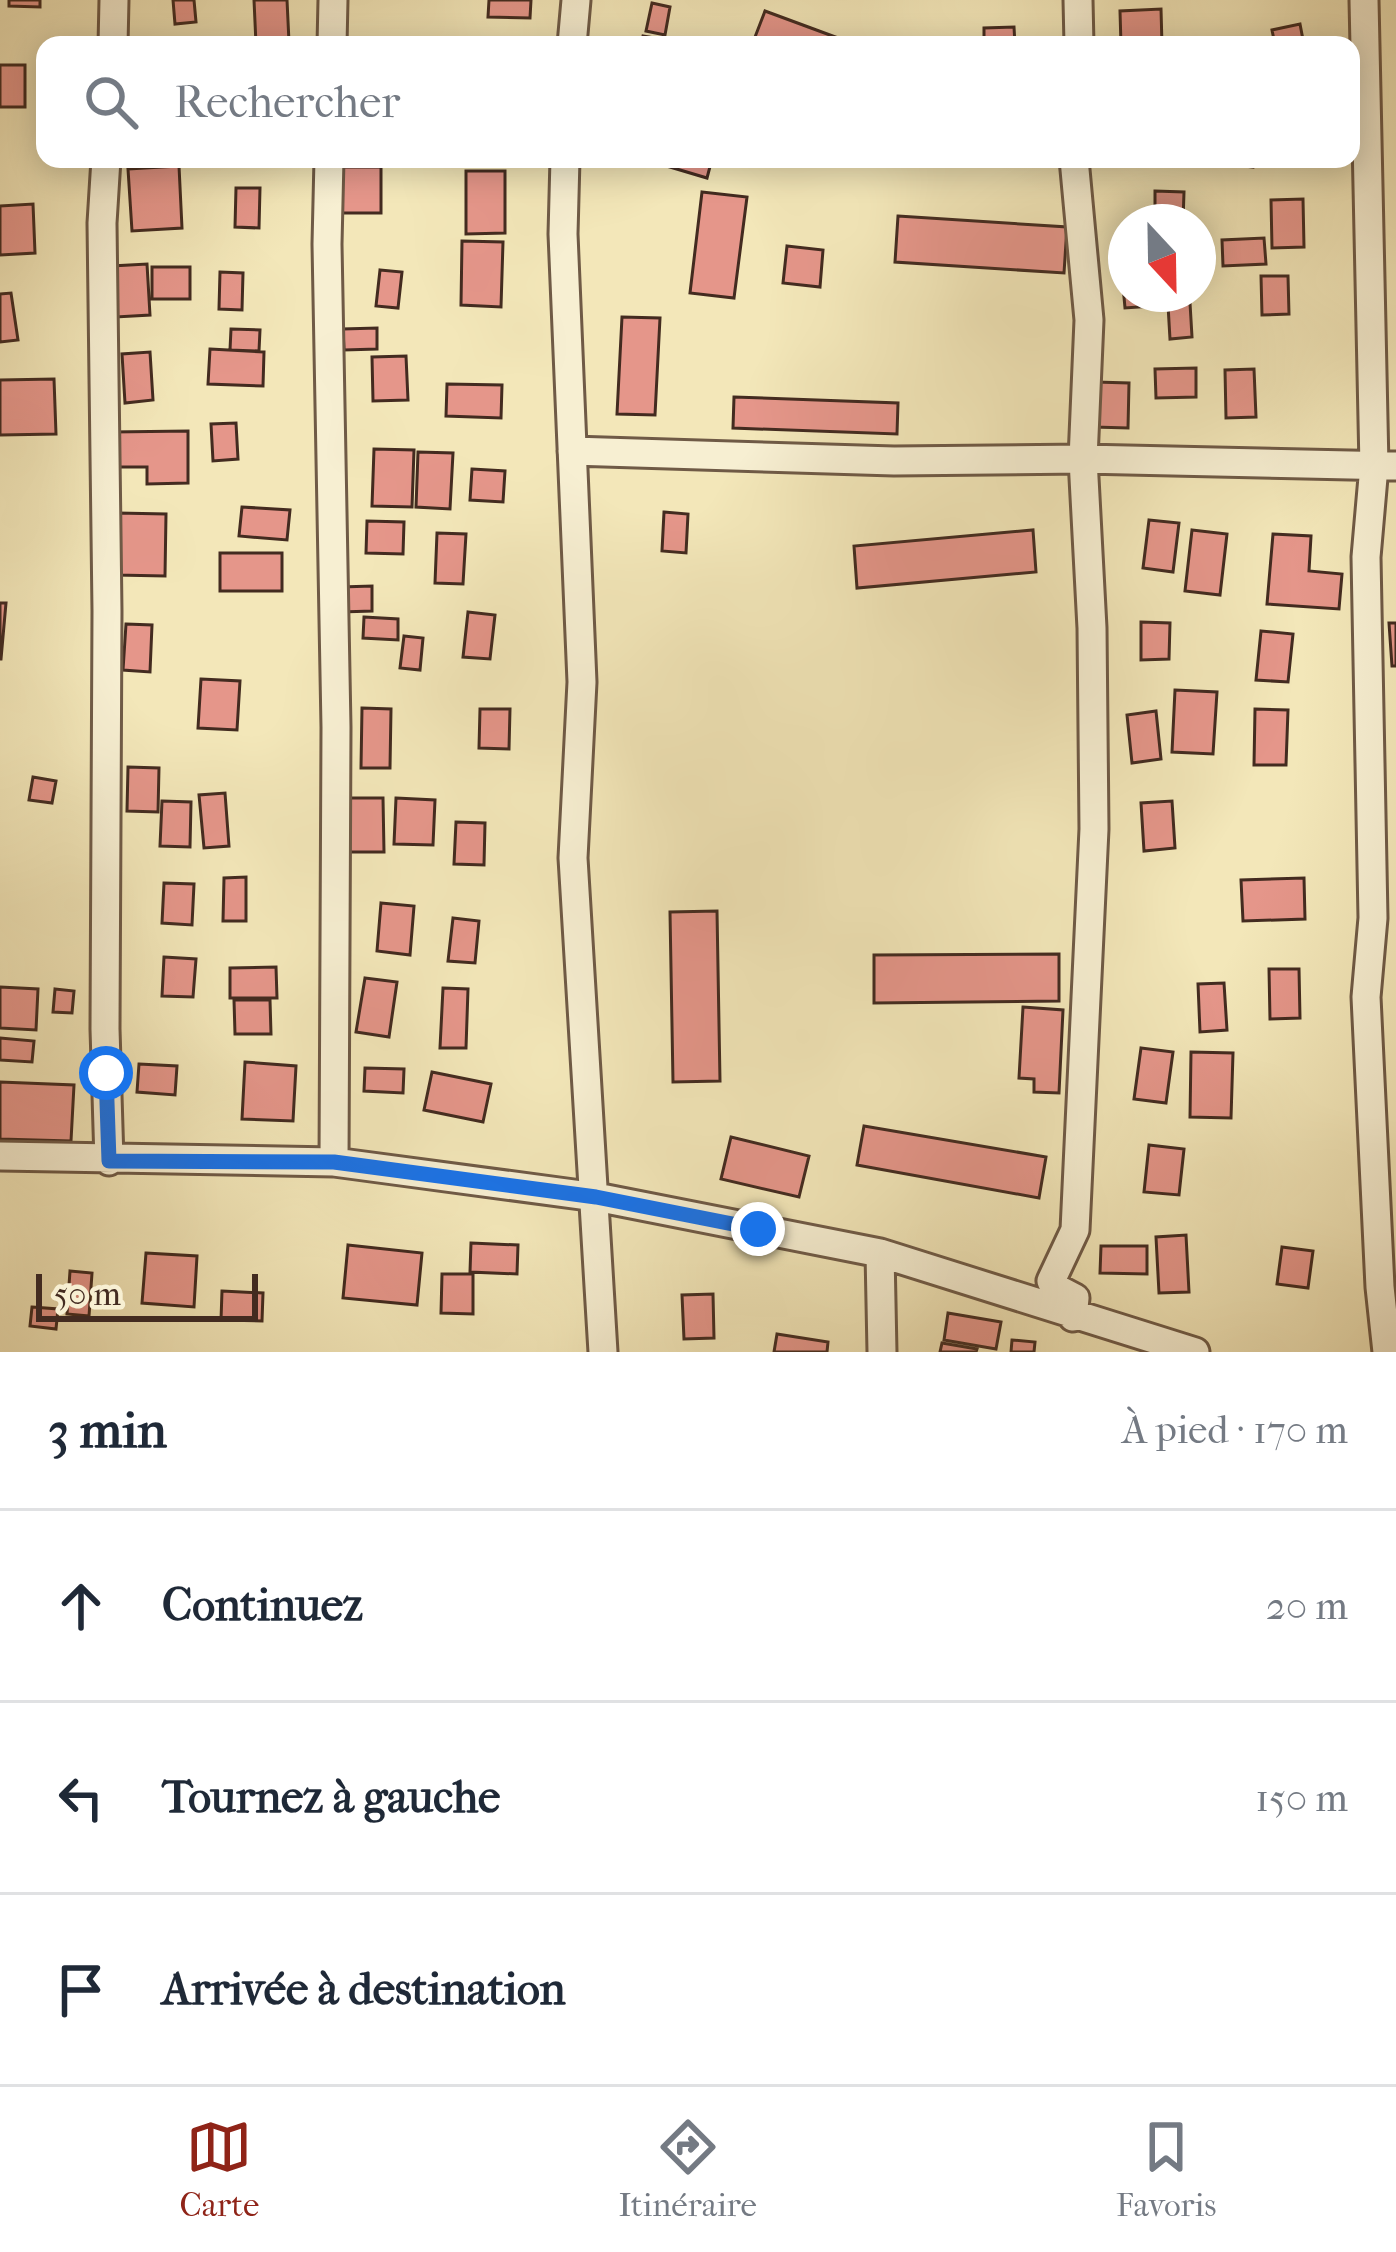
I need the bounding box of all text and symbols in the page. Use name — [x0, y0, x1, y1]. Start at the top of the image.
search box — [36, 36, 1360, 168]
icon: search — [78, 69, 144, 135]
text: Rechercher — [174, 76, 400, 129]
north arrow — [1108, 204, 1216, 312]
route start — [79, 1046, 133, 1100]
route end — [731, 1202, 785, 1256]
scale bar — [36, 1268, 258, 1321]
text: 50 m — [54, 1275, 121, 1314]
text: 3 min — [48, 1400, 167, 1460]
text: À pied · 170 m — [1122, 1407, 1348, 1453]
icon: ahead — [48, 1573, 114, 1639]
text: Continuez — [162, 1579, 363, 1632]
text: 20 m — [1266, 1583, 1348, 1629]
icon: left — [48, 1765, 114, 1831]
text: Tournez à gauche — [162, 1771, 500, 1824]
text: 150 m — [1255, 1775, 1348, 1821]
icon: arrive — [48, 1957, 114, 2023]
text: Arrivée à destination — [162, 1963, 566, 2016]
tab: Carte — [180, 2114, 259, 2225]
tab: Itinéraire — [618, 2114, 757, 2225]
tab: Favoris — [1116, 2114, 1216, 2225]

